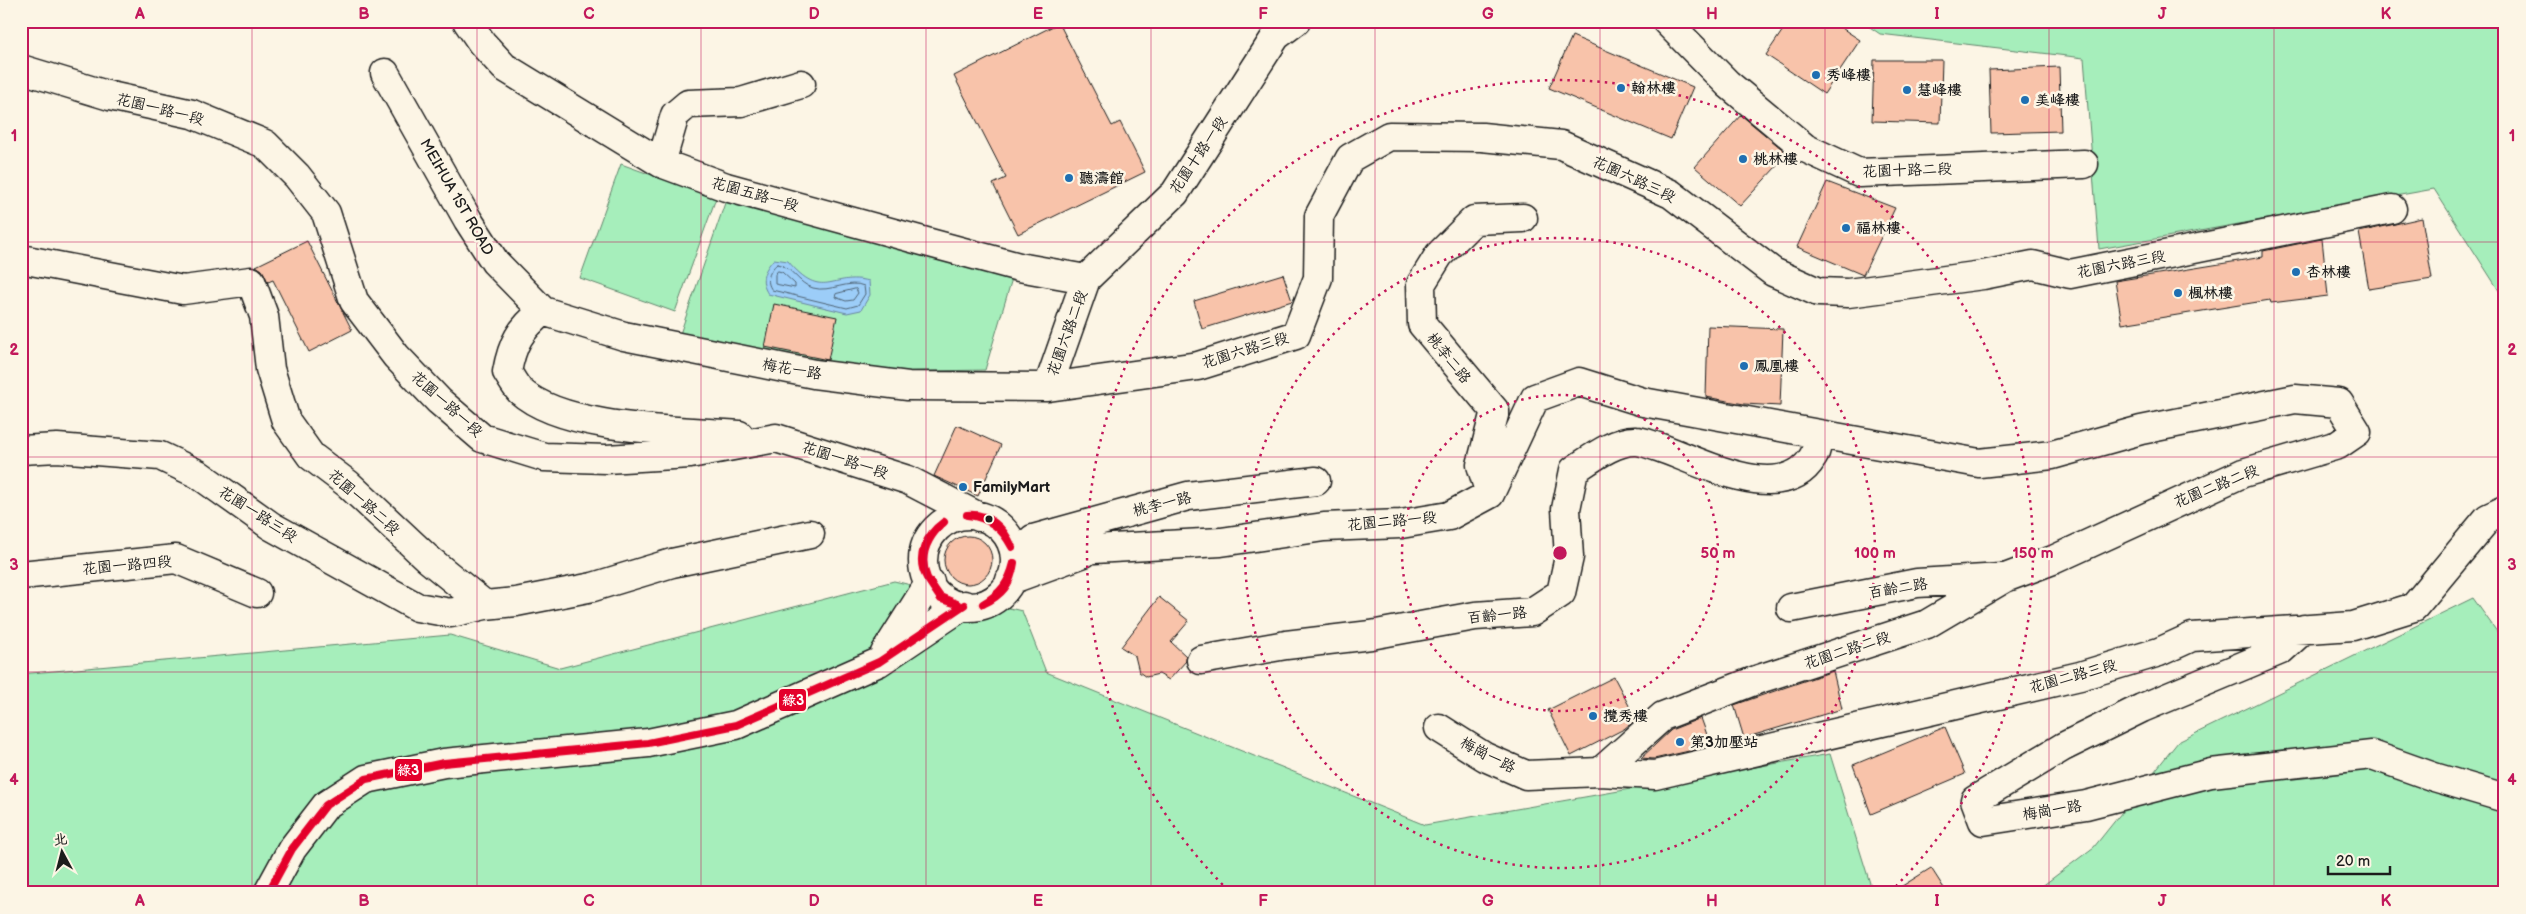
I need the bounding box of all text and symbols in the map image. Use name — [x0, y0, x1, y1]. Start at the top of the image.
text: A — [134, 5, 145, 24]
text: B — [358, 5, 370, 24]
text: C — [583, 5, 595, 24]
text: D — [808, 5, 820, 24]
text: E — [1033, 5, 1043, 24]
text: F — [1258, 5, 1268, 24]
text: G — [1482, 5, 1494, 24]
text: H — [1706, 5, 1718, 24]
text: I — [1934, 5, 1940, 24]
text: J — [2158, 5, 2167, 24]
text: K — [2381, 5, 2392, 24]
place label: 秀峰樓 — [1826, 66, 1871, 85]
marker: 秀峰樓 — [1810, 69, 1822, 81]
place label: 翰林樓 — [1631, 79, 1676, 98]
place label: 慧峰樓 — [1917, 81, 1962, 100]
marker: 翰林樓 — [1615, 82, 1627, 94]
marker: 慧峰樓 — [1901, 84, 1913, 96]
street label: 花園一路一段 — [114, 89, 206, 130]
place label: 美峰樓 — [2035, 91, 2080, 110]
marker: 美峰樓 — [2019, 94, 2031, 106]
street label: 花園十路一段 — [1165, 113, 1231, 198]
text: 1 — [11, 127, 17, 146]
text: 1 — [2509, 127, 2515, 146]
street label: MEIHUA 1ST ROAD — [415, 135, 498, 259]
place label: 桃林樓 — [1753, 150, 1798, 169]
street label: 花園六路三段 — [1589, 152, 1679, 207]
marker: 桃林樓 — [1737, 153, 1749, 165]
street label: 花園十路二段 — [1862, 159, 1952, 182]
place label: 聽濤館 — [1079, 169, 1124, 188]
marker: 聽濤館 — [1063, 172, 1075, 184]
street label: 花園五路一段 — [709, 173, 801, 216]
place label: 福林樓 — [1856, 219, 1901, 238]
marker: 福林樓 — [1840, 222, 1852, 234]
street label: 花園六路三段 — [2075, 247, 2167, 282]
place label: 杏林樓 — [2306, 263, 2351, 282]
marker: 杏林樓 — [2290, 266, 2302, 278]
place label: 楓林樓 — [2188, 284, 2233, 303]
marker: 楓林樓 — [2172, 287, 2184, 299]
street label: 花園六路二段 — [1043, 288, 1092, 379]
street label: 花園六路三段 — [1199, 328, 1291, 373]
street label: 桃李二路 — [1422, 329, 1475, 388]
text: 2 — [9, 341, 19, 360]
text: 2 — [2507, 341, 2517, 360]
street label: 梅花一路 — [761, 355, 823, 384]
place label: 鳳凰樓 — [1754, 357, 1799, 376]
marker: 鳳凰樓 — [1738, 360, 1750, 372]
street label: 花園一路一段 — [407, 367, 486, 442]
street label: 花園一路一段 — [799, 438, 891, 483]
street label: 花園二路二段 — [2171, 461, 2261, 512]
street label: 花園一路二段 — [324, 465, 403, 540]
place label: FamilyMart — [973, 478, 1050, 497]
marker: FamilyMart — [957, 481, 969, 493]
street label: 花園一路三段 — [215, 482, 301, 547]
street label: 桃李一路 — [1131, 488, 1194, 521]
street label: 花園二路一段 — [1346, 508, 1438, 535]
unlabelled marker — [984, 514, 994, 524]
centre of rings — [1551, 544, 1569, 562]
text: 50 m — [1701, 544, 1736, 563]
text: 100 m — [1854, 544, 1896, 563]
text: 150 m — [2012, 544, 2054, 563]
street label: 花園一路四段 — [81, 552, 173, 579]
text: 3 — [9, 556, 19, 575]
text: 3 — [2507, 556, 2517, 575]
street label: 百齡二路 — [1867, 574, 1929, 603]
street label: 百齡一路 — [1466, 603, 1528, 628]
street label: 花園二路二段 — [1801, 628, 1893, 673]
street label: 花園二路三段 — [2027, 656, 2119, 697]
line badge: 綠3 — [778, 688, 807, 712]
text: 綠3 — [782, 692, 804, 709]
place label: 攬秀樓 — [1603, 707, 1648, 726]
marker: 攬秀樓 — [1587, 710, 1599, 722]
street label: 梅崗一路 — [1457, 733, 1519, 778]
place label: 第3加壓站 — [1690, 733, 1759, 752]
marker: 第3加壓站 — [1674, 736, 1686, 748]
line badge: 綠3 — [394, 758, 423, 782]
text: 綠3 — [397, 762, 419, 779]
text: 4 — [9, 771, 19, 790]
text: 4 — [2507, 771, 2517, 790]
street label: 梅崗一路 — [2021, 796, 2083, 825]
north arrow — [38, 826, 88, 876]
text: 北 — [52, 830, 68, 849]
scale bar — [2328, 844, 2391, 876]
text: 20 m — [2336, 852, 2370, 871]
text: A — [134, 892, 145, 911]
text: B — [358, 892, 370, 911]
text: C — [583, 892, 595, 911]
text: D — [808, 892, 820, 911]
text: E — [1033, 892, 1043, 911]
text: F — [1258, 892, 1268, 911]
text: G — [1482, 892, 1494, 911]
text: H — [1706, 892, 1718, 911]
text: I — [1934, 892, 1940, 911]
text: J — [2158, 892, 2167, 911]
text: K — [2381, 892, 2392, 911]

